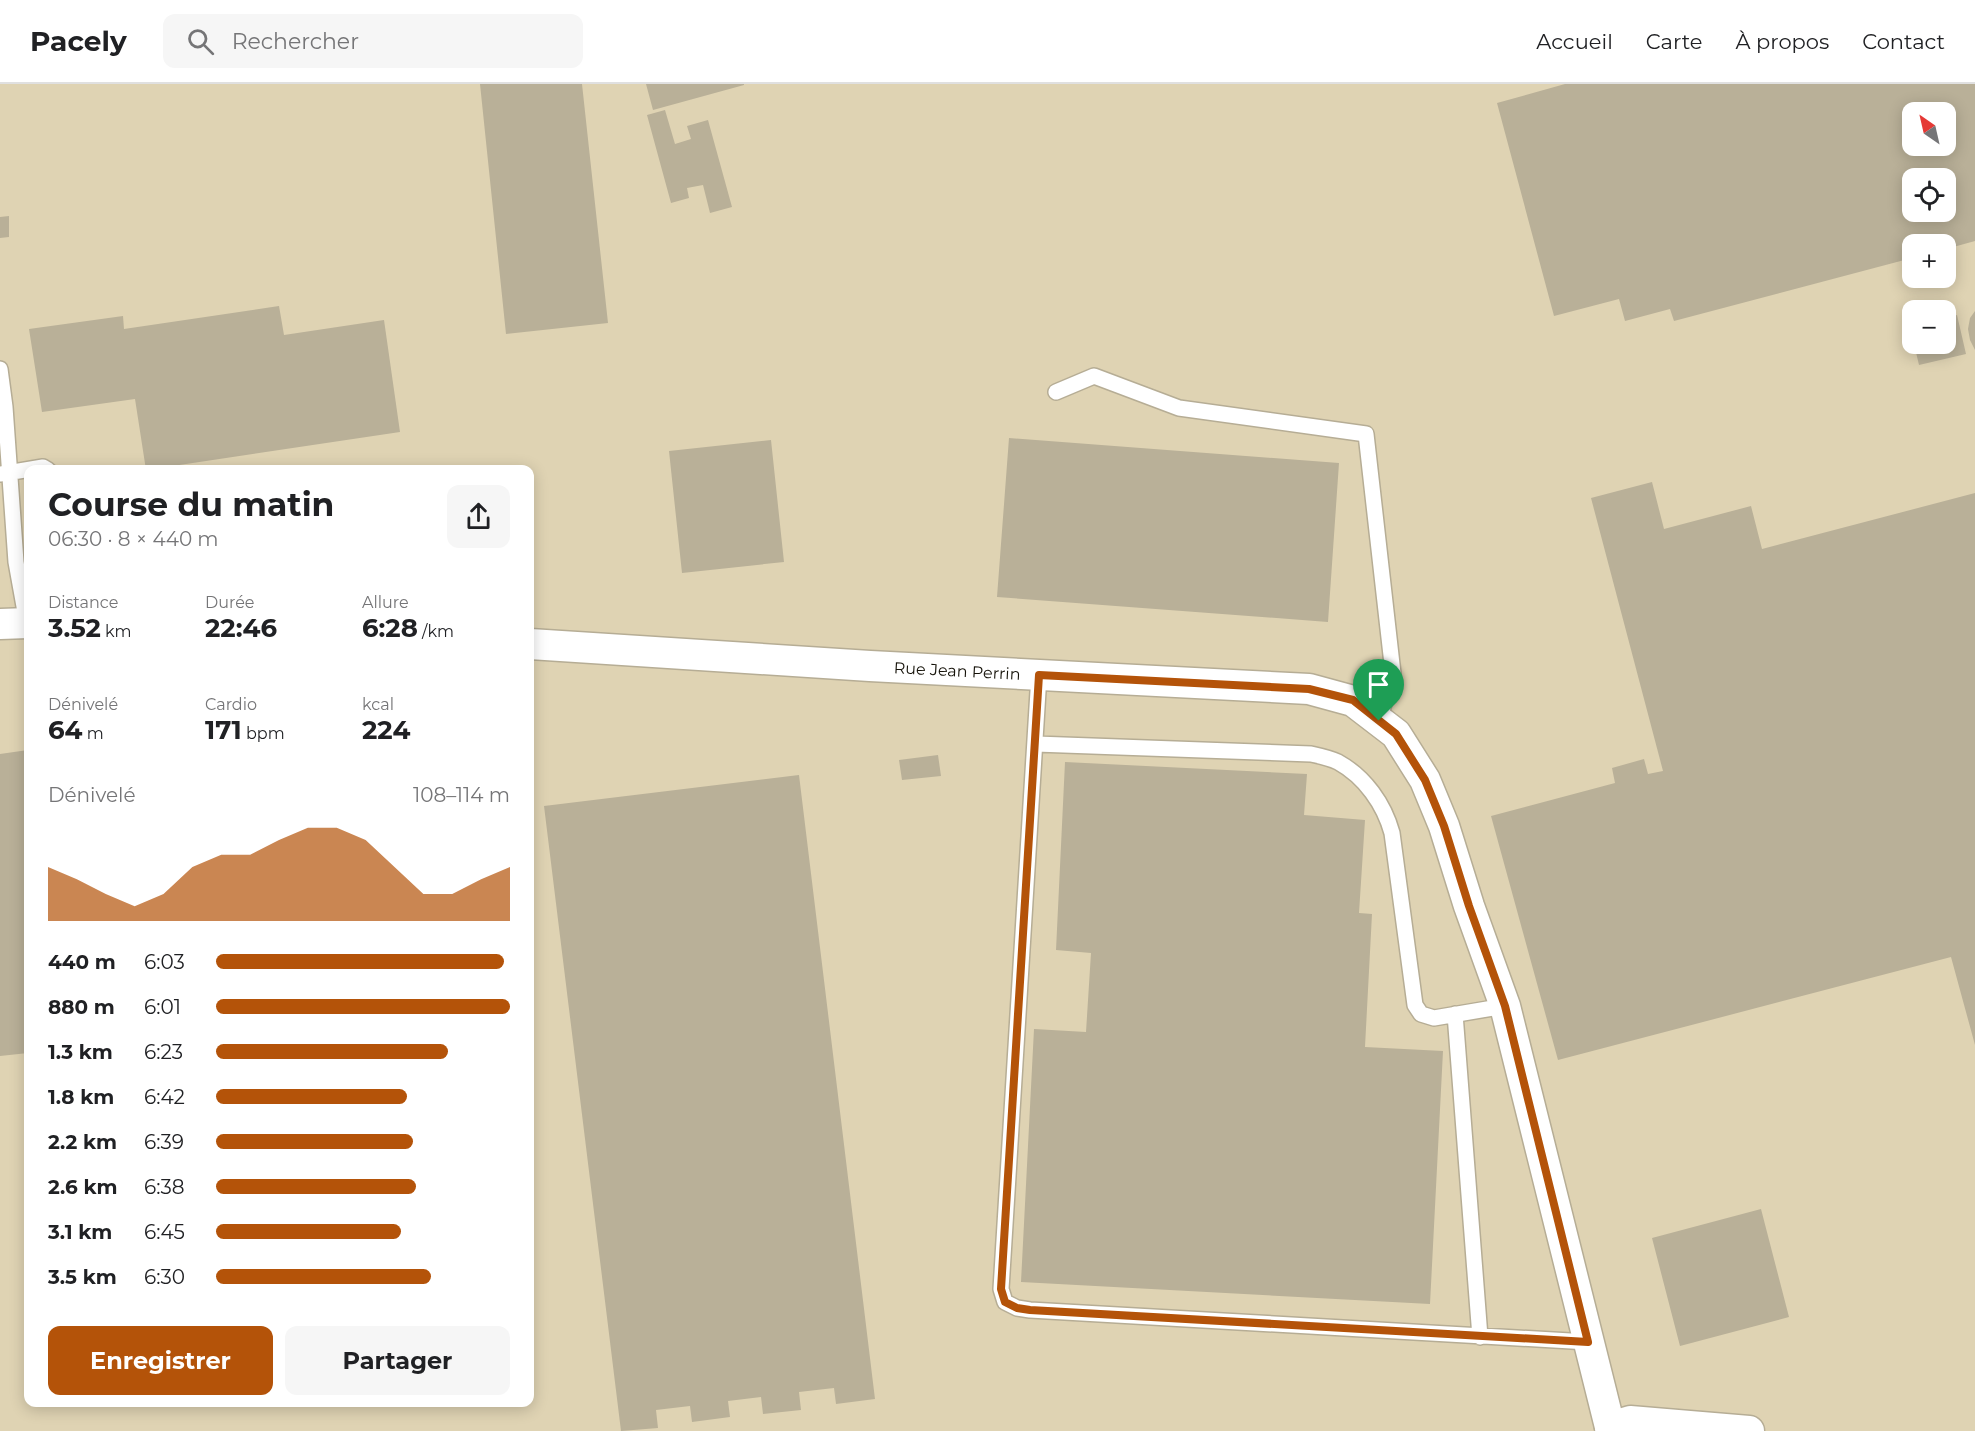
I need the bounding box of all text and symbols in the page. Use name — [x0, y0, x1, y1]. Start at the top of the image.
search box — [163, 14, 583, 68]
text: Pacely — [30, 24, 127, 58]
icon: search — [184, 25, 217, 58]
text: Rechercher — [232, 28, 359, 55]
text: Accueil — [1536, 29, 1613, 54]
text: Carte — [1646, 29, 1702, 54]
text: À propos — [1735, 29, 1829, 54]
text: Contact — [1862, 29, 1945, 54]
north arrow — [1902, 102, 1956, 156]
map controls — [1902, 102, 1956, 354]
button: locate — [1902, 168, 1956, 222]
button: + — [1902, 234, 1956, 288]
button: − — [1902, 300, 1956, 354]
text: Course du matin — [48, 484, 334, 524]
button: share — [447, 485, 510, 548]
text: 06:30 · 8 × 440 m — [48, 527, 219, 551]
text: Distance — [48, 593, 118, 612]
text: Durée — [205, 593, 255, 612]
text: Allure — [362, 593, 409, 612]
text: 3.52 — [48, 612, 101, 644]
text: 22:46 — [205, 612, 277, 644]
text: 6:28 — [362, 612, 418, 644]
text: km — [101, 622, 132, 641]
text: /km — [418, 622, 454, 641]
street label: Rue Jean Perrin — [893, 658, 1021, 684]
pin — [1353, 659, 1404, 721]
icon: arrive — [1362, 668, 1395, 701]
text: Dénivelé — [48, 695, 118, 714]
text: Cardio — [205, 695, 257, 714]
text: kcal — [362, 695, 394, 714]
text: 64 — [48, 714, 82, 746]
text: 171 — [205, 714, 242, 746]
text: 224 — [362, 714, 410, 746]
text: m — [82, 724, 104, 743]
text: bpm — [242, 724, 285, 743]
text: Dénivelé — [48, 783, 136, 807]
text: 108–114 m — [413, 783, 510, 807]
text: 440 m — [48, 950, 116, 974]
text: 6:03 — [144, 950, 185, 974]
text: 880 m — [48, 995, 115, 1019]
text: 6:01 — [144, 995, 181, 1019]
text: 1.3 km — [48, 1040, 113, 1064]
text: 6:23 — [144, 1040, 183, 1064]
text: 1.8 km — [48, 1085, 114, 1109]
text: 6:42 — [144, 1085, 185, 1109]
text: 2.2 km — [48, 1130, 117, 1154]
text: 6:39 — [144, 1130, 184, 1154]
text: 2.6 km — [48, 1175, 117, 1199]
text: 6:38 — [144, 1175, 184, 1199]
text: 3.1 km — [48, 1220, 112, 1244]
text: 6:45 — [144, 1220, 185, 1244]
text: 3.5 km — [48, 1265, 117, 1289]
text: 6:30 — [144, 1265, 185, 1289]
button: Enregistrer — [48, 1326, 273, 1395]
button: Partager — [285, 1326, 510, 1395]

